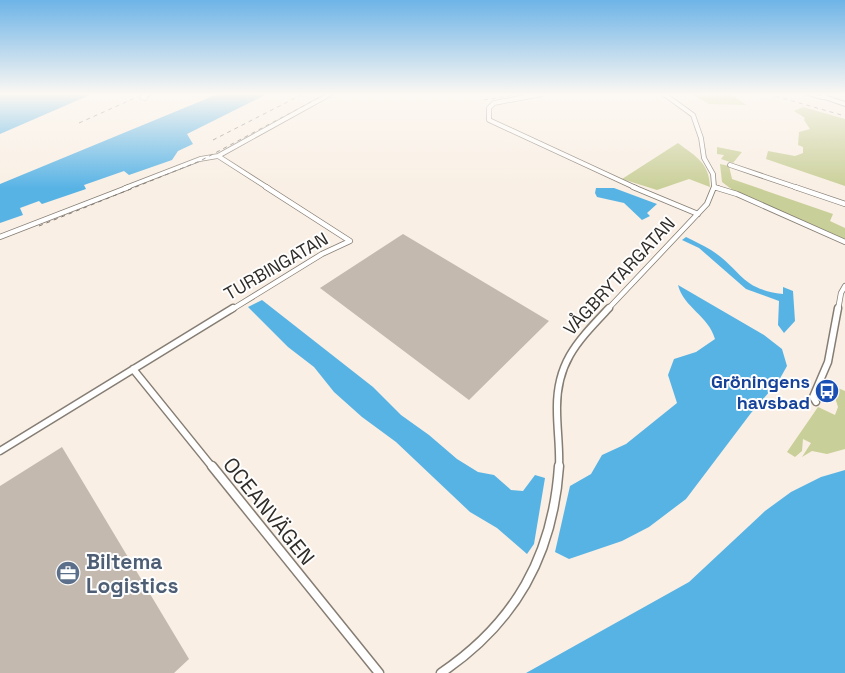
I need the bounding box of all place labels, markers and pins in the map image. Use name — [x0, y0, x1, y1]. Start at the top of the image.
place label: Gröningens havsbad — [711, 370, 810, 414]
bus stop icon: Gröningens havsbad — [814, 378, 840, 404]
place label: Biltema Logistics — [86, 548, 178, 599]
office icon: Biltema Logistics — [55, 560, 81, 586]

